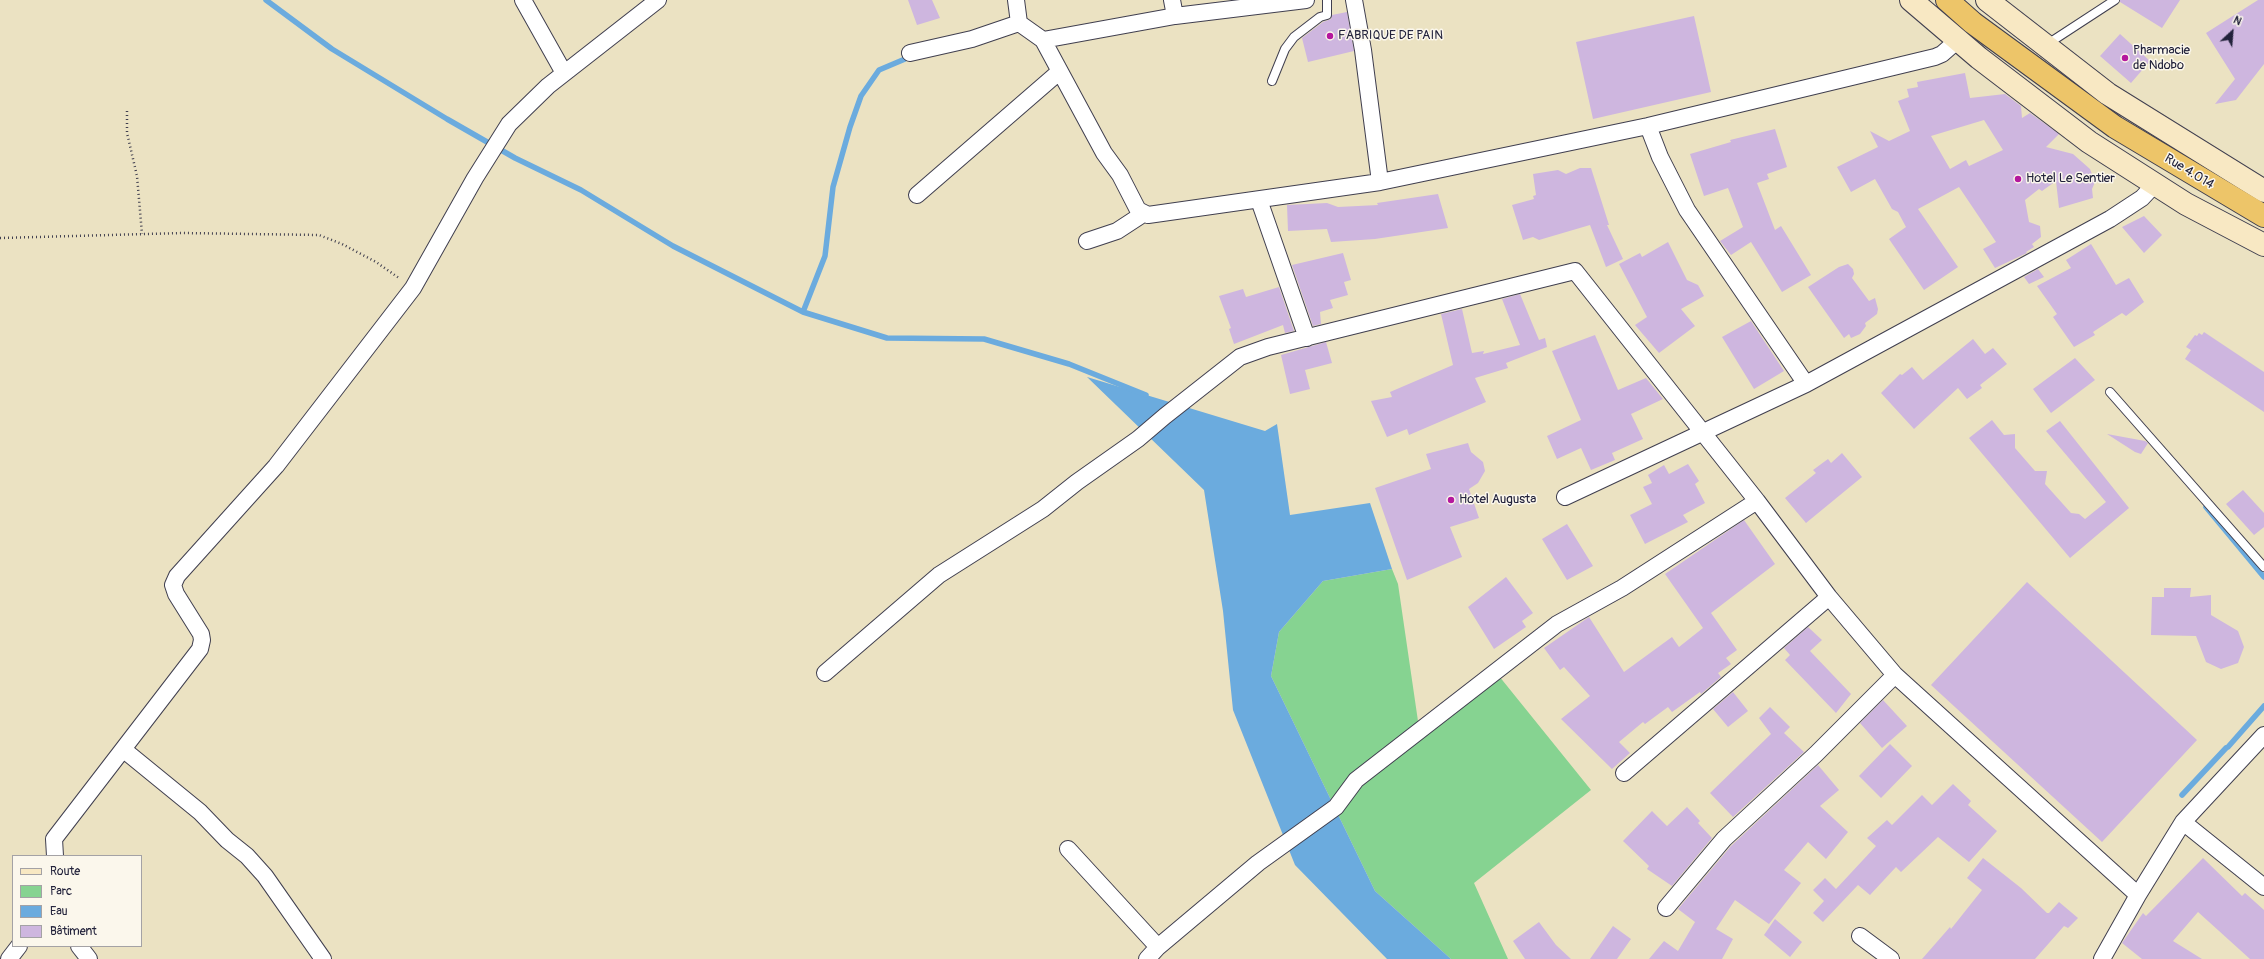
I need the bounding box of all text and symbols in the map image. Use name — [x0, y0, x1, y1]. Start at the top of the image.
north arrow — [2212, 12, 2252, 52]
text: N — [2231, 13, 2244, 28]
place label: FABRIQUE DE PAIN — [1338, 28, 1443, 44]
marker: FABRIQUE DE PAIN — [1325, 31, 1335, 41]
place label: Pharmacie de Ndobo — [2133, 43, 2190, 74]
marker: Pharmacie de Ndobo — [2120, 53, 2130, 63]
street label: Rue 4.014 — [2161, 151, 2217, 193]
place label: Hotel Le Sentier — [2026, 171, 2115, 187]
marker: Hotel Le Sentier — [2013, 174, 2023, 184]
place label: Hotel Augusta — [1459, 492, 1536, 508]
marker: Hotel Augusta — [1446, 495, 1456, 505]
legend — [12, 855, 142, 947]
text: Route — [50, 864, 80, 879]
text: Parc — [50, 884, 72, 899]
text: Eau — [50, 904, 68, 919]
text: Bâtiment — [50, 924, 97, 939]

